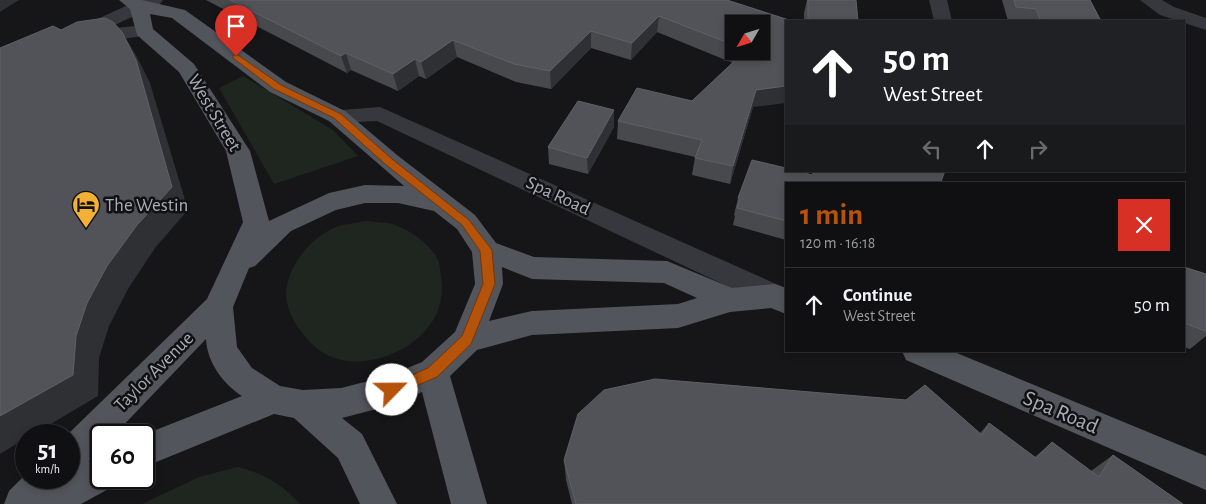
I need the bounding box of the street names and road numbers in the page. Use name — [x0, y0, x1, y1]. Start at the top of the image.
street label: West Street — [184, 71, 244, 155]
street label: Spa Road — [523, 173, 593, 219]
street label: Taylor Avenue — [111, 329, 197, 415]
street label: Spa Road — [1020, 386, 1102, 438]

